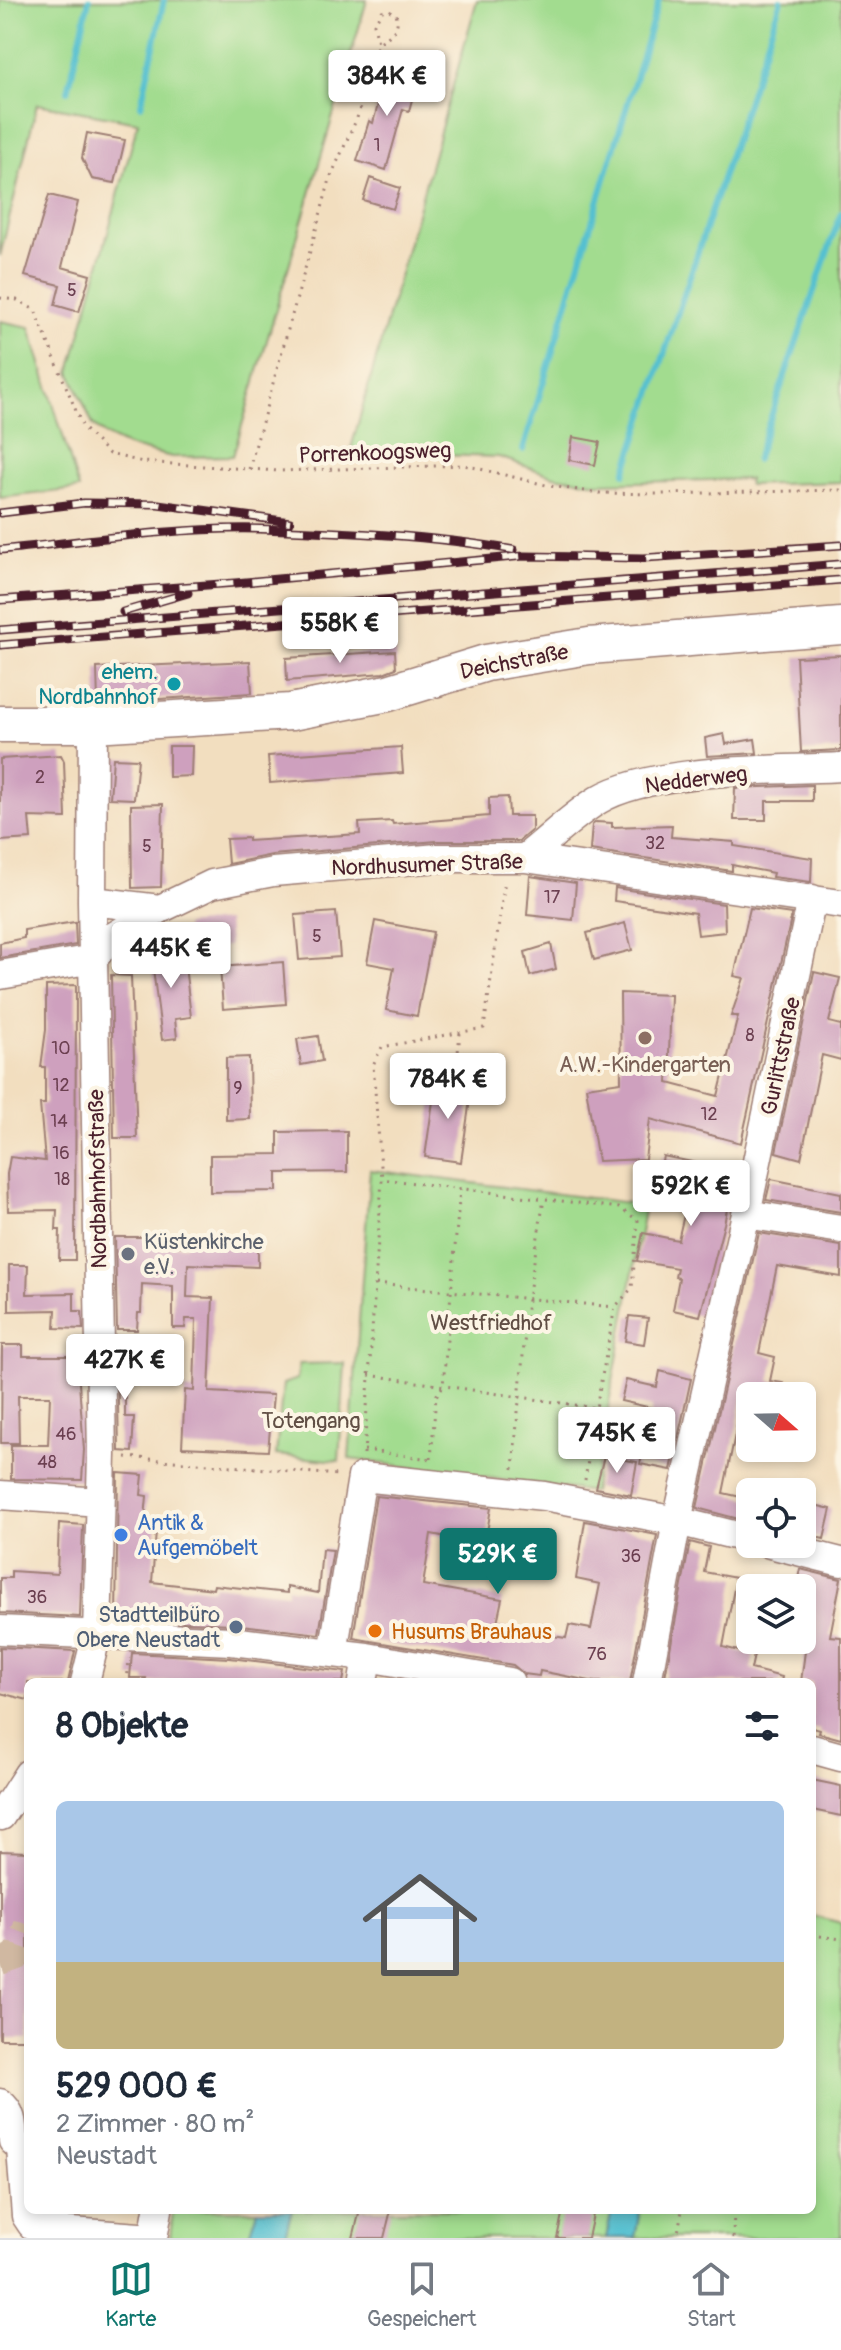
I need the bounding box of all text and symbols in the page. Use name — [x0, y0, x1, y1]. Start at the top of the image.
pin: 384K € — [322, 50, 452, 118]
text: 384K € — [346, 60, 428, 92]
house number: 1 — [373, 134, 381, 157]
house number: 5 — [67, 279, 77, 302]
street label: Porrenkoogsweg — [298, 436, 452, 470]
pin: 558K € — [275, 597, 405, 665]
text: 558K € — [300, 607, 380, 639]
street label: Deichstraße — [458, 638, 571, 686]
place label: ehem. Nordbahnhof — [38, 658, 158, 711]
marker: ehem. Nordbahnhof — [165, 675, 183, 693]
street label: Nedderweg — [643, 760, 749, 800]
house number: 2 — [35, 766, 45, 789]
house number: 32 — [645, 832, 665, 855]
house number: 5 — [142, 835, 152, 858]
street label: Nordhusumer Straße — [331, 848, 523, 882]
house number: 17 — [544, 886, 561, 909]
pin: 445K € — [106, 922, 236, 990]
house number: 5 — [312, 925, 322, 948]
text: 445K € — [130, 932, 212, 964]
street label: Gurlittstraße — [755, 994, 807, 1118]
house number: 8 — [745, 1024, 755, 1047]
marker: A.W.-Kindergarten — [636, 1029, 654, 1047]
house number: 10 — [51, 1037, 71, 1060]
place label: A.W.-Kindergarten — [559, 1051, 731, 1079]
pin: 784K € — [383, 1053, 513, 1121]
text: 784K € — [408, 1063, 488, 1095]
house number: 12 — [52, 1074, 70, 1097]
house number: 9 — [233, 1077, 243, 1100]
street label: Nordbahnhofstraße — [82, 1089, 114, 1269]
house number: 12 — [700, 1103, 718, 1126]
house number: 14 — [50, 1110, 68, 1133]
house number: 16 — [52, 1142, 70, 1165]
pin: 592K € — [626, 1160, 756, 1228]
house number: 18 — [54, 1168, 70, 1191]
text: 592K € — [651, 1170, 731, 1202]
place label: Küstenkirche e.V. — [144, 1228, 264, 1281]
marker: Küstenkirche e.V. — [119, 1245, 137, 1263]
park label: Westfriedhof — [430, 1309, 552, 1337]
pin: 427K € — [60, 1334, 190, 1402]
text: 427K € — [84, 1344, 166, 1376]
north arrow — [736, 1382, 816, 1462]
map controls — [736, 1382, 816, 1654]
park label: Totengang — [262, 1407, 360, 1435]
pin: 745K € — [552, 1407, 682, 1475]
text: 745K € — [576, 1417, 658, 1449]
house number: 46 — [56, 1423, 76, 1446]
house number: 48 — [37, 1451, 57, 1474]
button: locate — [736, 1478, 816, 1558]
place label: Antik & Aufgemöbelt — [137, 1509, 258, 1562]
marker: Antik & Aufgemöbelt — [112, 1526, 130, 1544]
pin: 529K € — [433, 1528, 563, 1596]
text: 529K € — [458, 1538, 538, 1570]
house number: 36 — [621, 1545, 641, 1568]
button: layers — [736, 1574, 816, 1654]
house number: 36 — [27, 1586, 47, 1609]
place label: Stadtteilbüro Obere Neustadt — [76, 1601, 220, 1654]
marker: Stadtteilbüro Obere Neustadt — [227, 1618, 245, 1636]
place label: Husums Brauhaus — [391, 1618, 552, 1646]
marker: Husums Brauhaus — [366, 1622, 384, 1640]
house number: 76 — [587, 1643, 607, 1666]
icon: filters — [740, 1704, 784, 1748]
text: 8 Objekte — [56, 1705, 188, 1748]
icon: home — [348, 1853, 492, 1997]
text: 529 000 € — [56, 2065, 218, 2108]
text: 2 Zimmer · 80 m² — [56, 2108, 254, 2140]
text: Neustadt — [56, 2140, 157, 2172]
tab: Karte — [105, 2257, 156, 2333]
tab: Gespeichert — [367, 2257, 476, 2333]
tab: Start — [687, 2257, 736, 2333]

